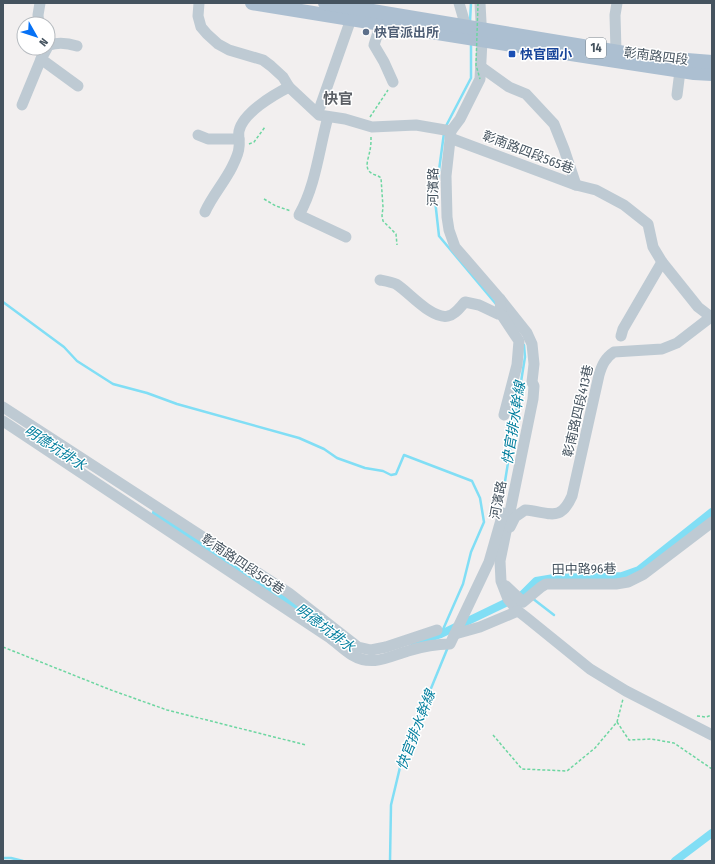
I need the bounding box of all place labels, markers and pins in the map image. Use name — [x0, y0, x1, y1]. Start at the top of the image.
place label: 快官派出所 — [374, 25, 439, 40]
marker: 快官派出所 — [361, 27, 371, 37]
place label: 快官國小 — [520, 47, 573, 62]
marker: 快官國小 — [507, 49, 517, 59]

